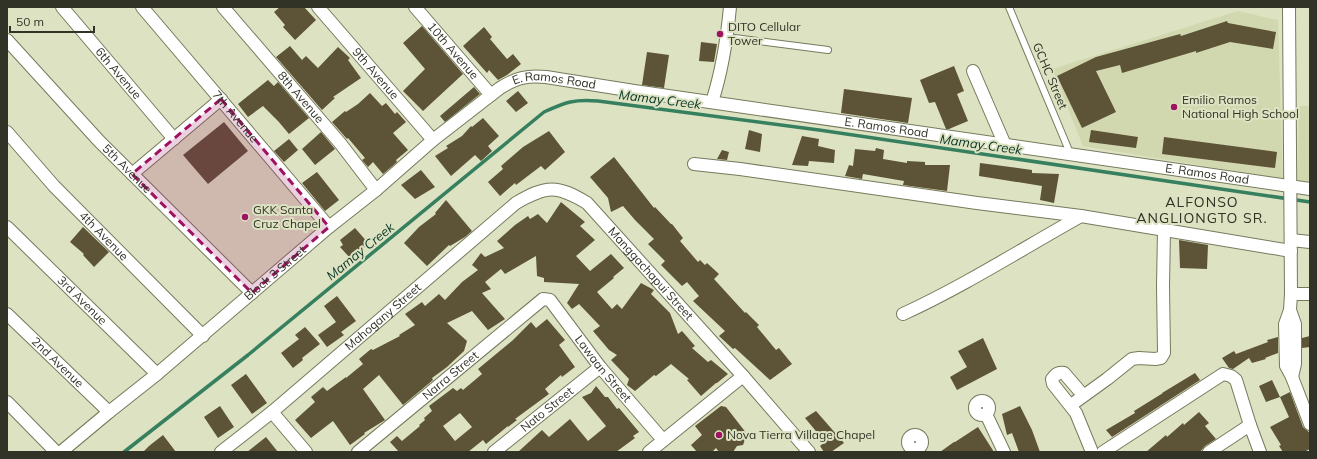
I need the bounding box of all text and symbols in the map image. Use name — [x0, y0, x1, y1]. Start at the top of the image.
scale bar — [10, 8, 94, 34]
text: 50 m — [16, 14, 44, 29]
street label: 10th Avenue — [425, 19, 482, 82]
place label: DITO Cellular Tower — [728, 19, 801, 48]
marker: DITO Cellular Tower — [715, 29, 725, 39]
street label: GCHC Street — [1030, 40, 1071, 111]
street label: 6th Avenue — [92, 44, 145, 102]
street label: 9th Avenue — [350, 44, 402, 102]
street label: 8th Avenue — [275, 68, 327, 126]
street label: E. Ramos Road — [510, 68, 597, 92]
water label: Mamay Creek — [618, 86, 702, 112]
street label: 7th Avenue — [209, 87, 262, 145]
place label: Emilio Ramos National High School — [1182, 92, 1299, 121]
marker: Emilio Ramos National High School — [1169, 102, 1179, 112]
street label: E. Ramos Road — [844, 114, 929, 141]
water label: Mamay Creek — [939, 130, 1023, 158]
street label: 5th Avenue — [99, 141, 155, 196]
street label: E. Ramos Road — [1164, 160, 1250, 187]
district label: ALFONSO ANGLIONGTO SR. — [1136, 193, 1268, 227]
place label: GKK Santa Cruz Chapel — [253, 202, 321, 231]
street label: 4th Avenue — [76, 208, 132, 263]
marker: GKK Santa Cruz Chapel — [240, 212, 250, 222]
water label: Mamay Creek — [323, 219, 397, 283]
street label: Manggachapui Street — [605, 224, 697, 323]
street label: Block 3 Street — [241, 242, 309, 303]
street label: 3rd Avenue — [54, 272, 110, 328]
street label: Mahogany Street — [342, 280, 424, 353]
street label: Lawaan Street — [572, 332, 635, 405]
street label: 2nd Avenue — [29, 334, 87, 391]
street label: Narra Street — [419, 348, 481, 403]
street label: Nato Street — [517, 383, 576, 435]
place label: Nova Tierra Village Chapel — [727, 427, 875, 442]
marker: Nova Tierra Village Chapel — [714, 430, 724, 440]

